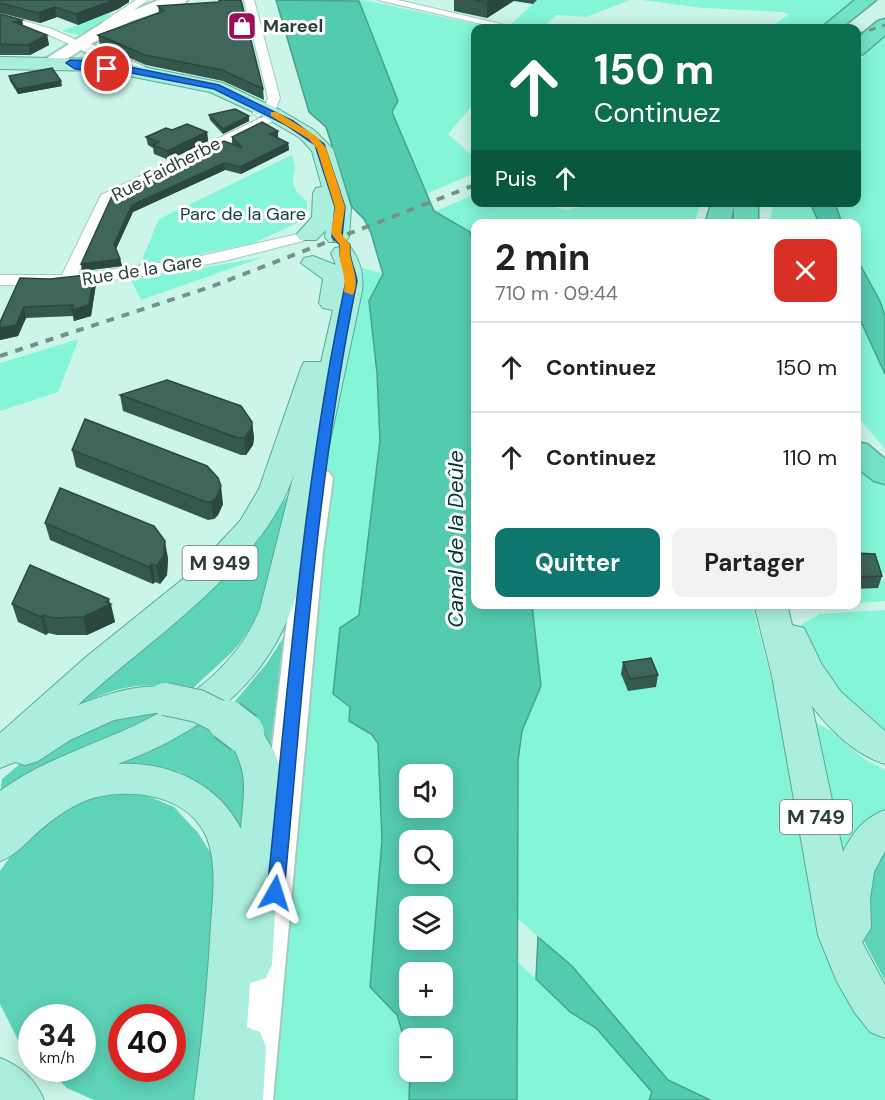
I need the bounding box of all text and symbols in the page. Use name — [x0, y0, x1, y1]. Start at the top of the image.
shop icon: Mareel — [226, 10, 258, 42]
place label: Mareel — [263, 14, 323, 38]
text: 150 m — [594, 42, 714, 97]
pin — [81, 43, 132, 94]
icon: ahead — [495, 48, 573, 126]
icon: arrive — [90, 52, 123, 85]
text: Continuez — [594, 95, 721, 130]
street label: Rue Faidherbe — [107, 131, 225, 207]
icon: ahead — [549, 162, 582, 195]
text: Puis — [495, 164, 537, 193]
park label: Parc de la Gare — [180, 202, 306, 226]
text: 2 min — [495, 234, 590, 281]
button: close — [774, 239, 837, 302]
street label: Rue de la Gare — [80, 249, 204, 291]
text: 710 m · 09:44 — [495, 280, 618, 306]
icon: ahead — [495, 351, 528, 384]
text: Continuez — [546, 353, 656, 382]
text: 150 m — [776, 353, 837, 382]
icon: ahead — [495, 441, 528, 474]
text: Continuez — [546, 443, 656, 472]
text: 110 m — [783, 443, 837, 472]
water label: Canal de la Deûle — [441, 450, 470, 628]
button: Quitter — [495, 528, 660, 597]
button: Partager — [672, 528, 837, 597]
road number: M 949 — [182, 546, 258, 580]
map controls — [399, 764, 453, 1082]
button: sound — [399, 764, 453, 818]
road number: M 749 — [780, 800, 852, 834]
button: search — [399, 830, 453, 884]
position arrow — [243, 861, 307, 925]
button: layers — [399, 896, 453, 950]
button: + — [399, 962, 453, 1016]
speed limit sign: 40 — [108, 1004, 186, 1082]
text: 34 — [38, 1016, 76, 1055]
button: − — [399, 1028, 453, 1082]
text: km/h — [39, 1048, 75, 1068]

